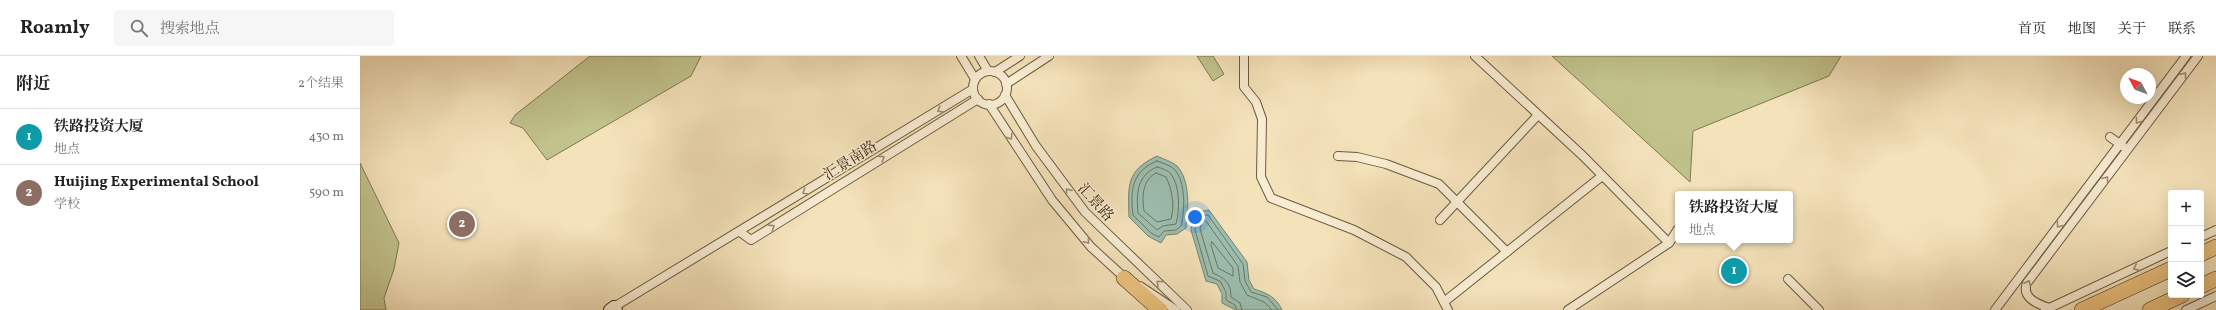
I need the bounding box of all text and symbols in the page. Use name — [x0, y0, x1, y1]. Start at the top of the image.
search box — [114, 10, 394, 46]
text: Roamly — [20, 15, 90, 41]
icon: search — [128, 17, 150, 39]
text: 搜索地点 — [160, 19, 220, 40]
text: 首页 — [2018, 20, 2046, 39]
text: 地图 — [2068, 20, 2096, 39]
text: 关于 — [2118, 20, 2146, 39]
text: 联系 — [2168, 20, 2196, 39]
north arrow — [2120, 68, 2156, 104]
one-way arrow — [2179, 72, 2186, 79]
text: 附近 — [16, 73, 50, 96]
text: 2个结果 — [298, 75, 344, 93]
one-way arrow — [937, 105, 944, 112]
one-way arrow — [2135, 116, 2142, 123]
text: 铁路投资大厦 — [54, 117, 144, 138]
text: 1 — [26, 128, 32, 146]
text: 430 m — [308, 128, 344, 146]
one-way arrow — [1005, 133, 1013, 140]
street label: 汇景南路 — [820, 136, 882, 186]
text: 地点 — [54, 141, 80, 159]
one-way arrow — [878, 156, 885, 163]
text: Huijing Experimental School — [54, 172, 259, 193]
one-way arrow — [2101, 176, 2108, 183]
street label: 汇景路 — [1072, 179, 1118, 227]
text: 2 — [26, 184, 32, 202]
text: 590 m — [309, 184, 344, 202]
one-way arrow — [802, 187, 809, 194]
one-way arrow — [1065, 188, 1072, 195]
map controls — [2168, 190, 2204, 298]
button: + — [2168, 190, 2204, 226]
popup — [1675, 191, 1793, 243]
text: 学校 — [54, 196, 80, 214]
text: 铁路投资大厦 — [1689, 198, 1779, 219]
your location — [1185, 207, 1205, 227]
pin: 2 — [449, 209, 475, 239]
one-way arrow — [2057, 220, 2064, 227]
text: 地点 — [1689, 222, 1715, 240]
one-way arrow — [768, 224, 775, 232]
button: − — [2168, 226, 2204, 262]
one-way arrow — [1083, 237, 1090, 244]
pin: 1 — [1721, 256, 1747, 286]
button: layers — [2168, 262, 2204, 298]
one-way arrow — [2132, 263, 2140, 271]
one-way arrow — [2024, 280, 2031, 287]
one-way arrow — [1156, 281, 1163, 288]

